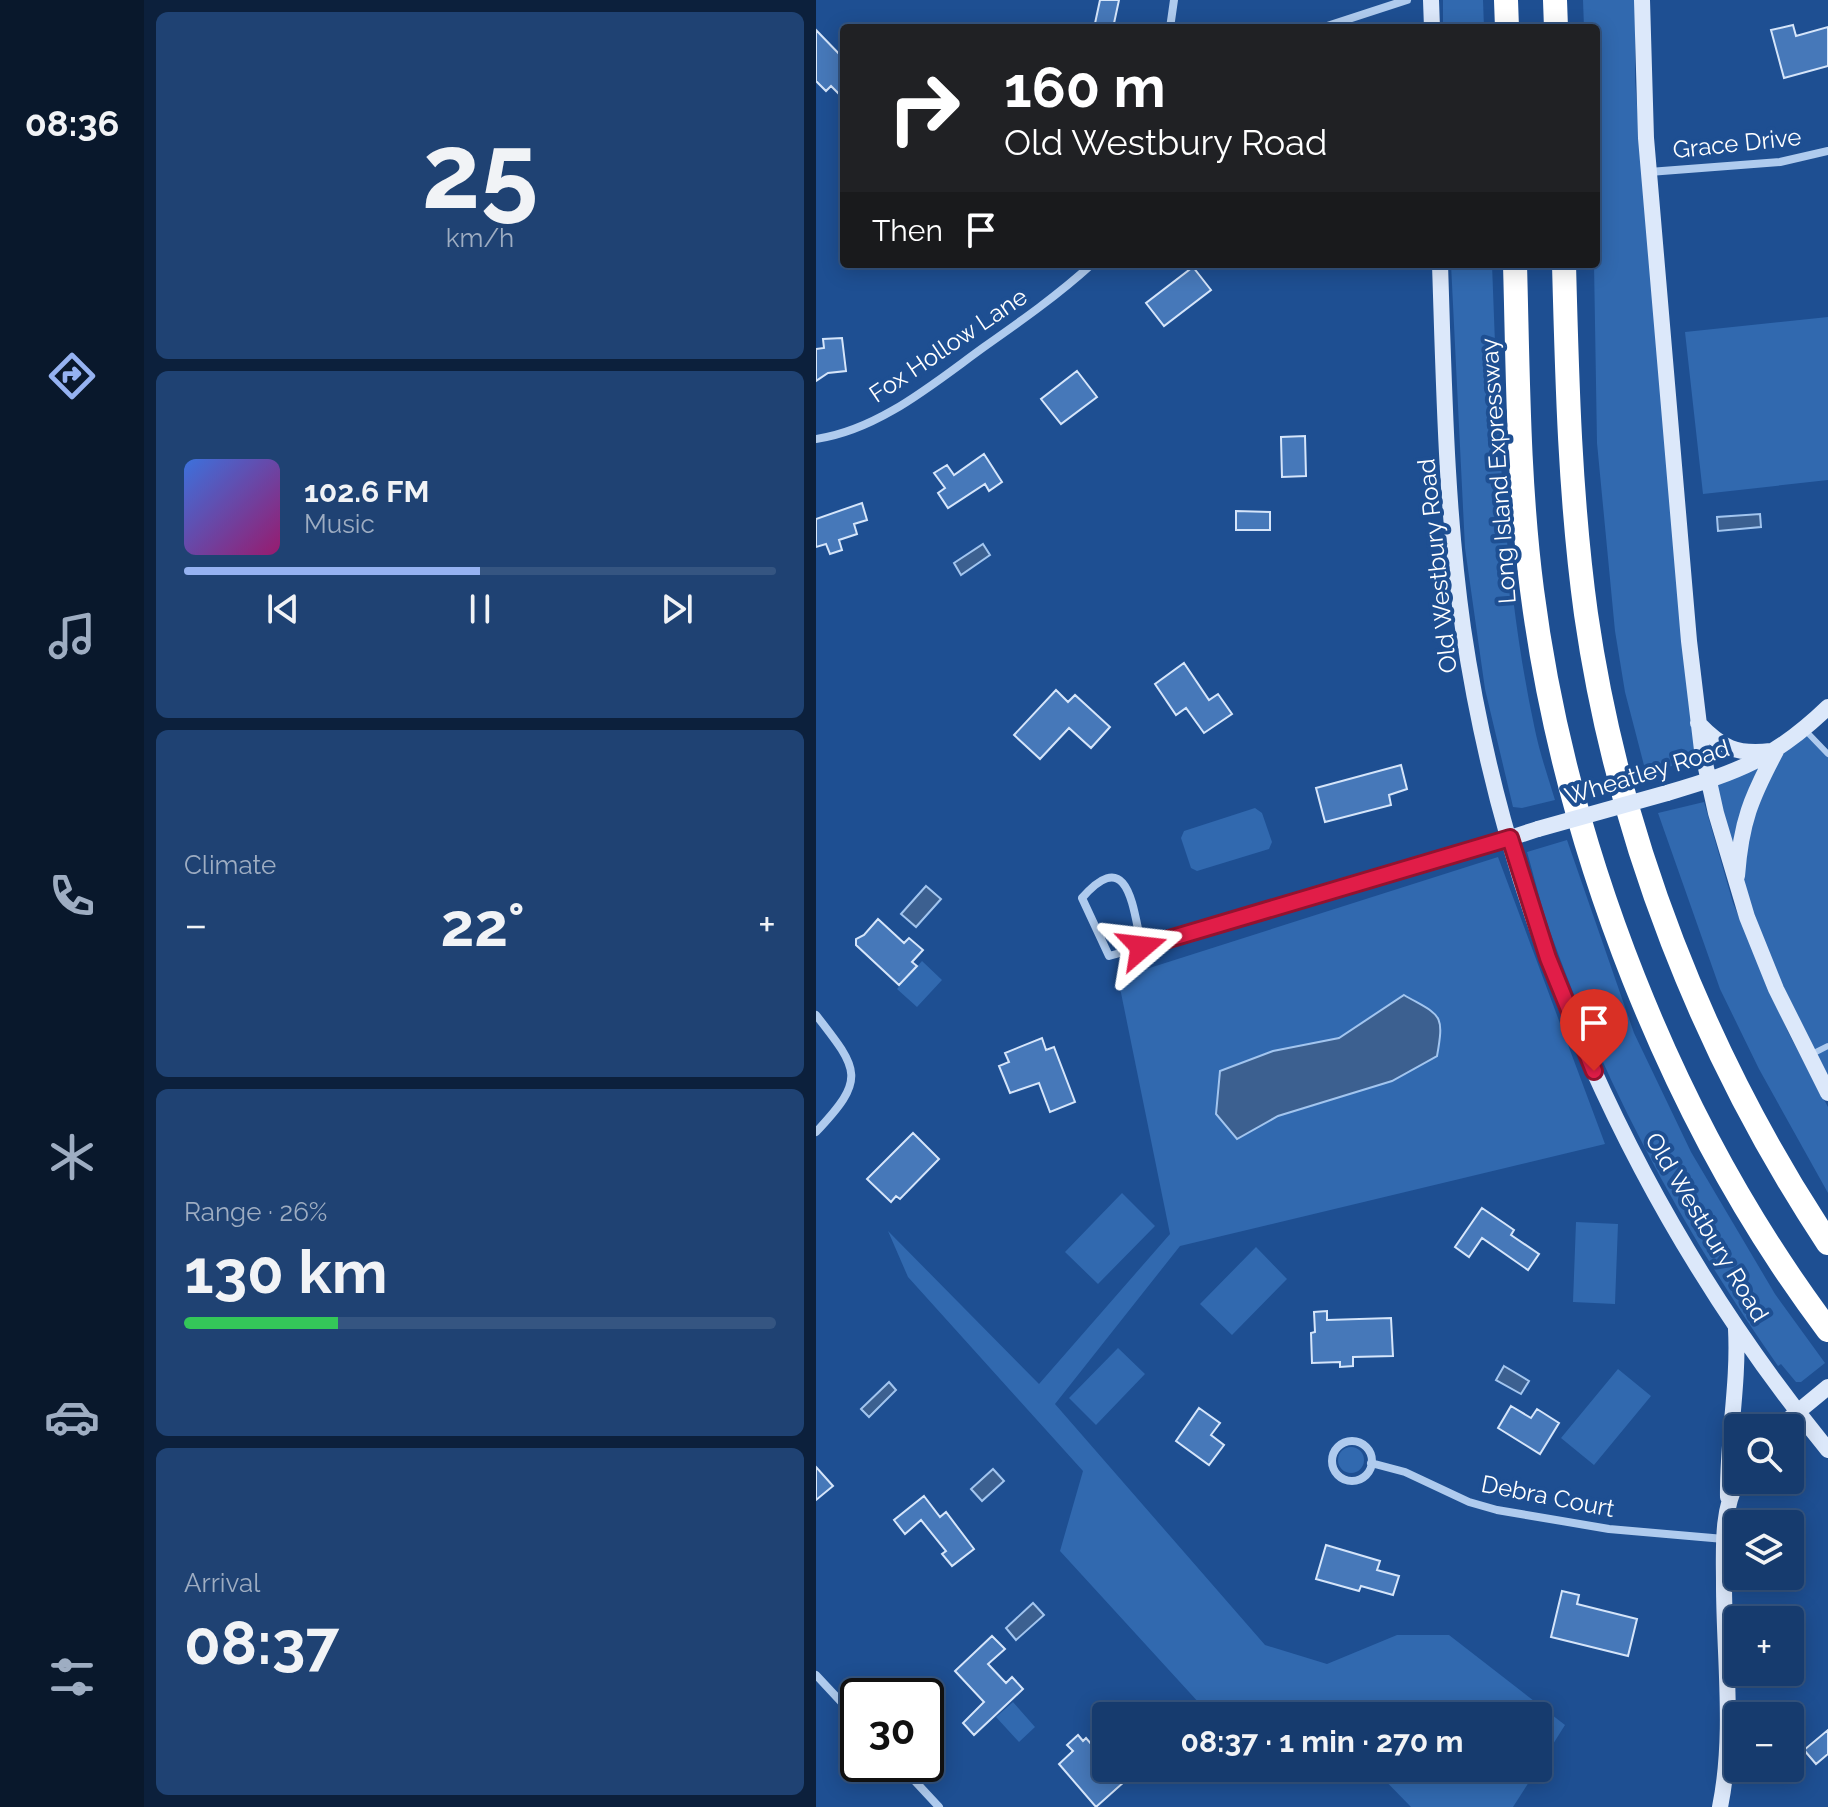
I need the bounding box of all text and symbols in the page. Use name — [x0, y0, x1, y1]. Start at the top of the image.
text: 160 m — [1004, 54, 1166, 120]
icon: right — [872, 56, 976, 160]
text: 08:36 — [25, 102, 119, 144]
text: 25 — [422, 110, 538, 232]
text: Old Westbury Road — [1004, 121, 1327, 163]
street label: Grace Drive — [1671, 122, 1803, 164]
icon: arrive — [959, 208, 1003, 252]
text: Then — [872, 213, 943, 248]
text: km/h — [446, 223, 514, 253]
street label: Fox Hollow Lane — [864, 282, 1032, 408]
street label: Long Island Expressway — [1474, 337, 1522, 605]
icon: directions — [44, 348, 100, 404]
street label: Old Westbury Road — [1411, 457, 1463, 675]
text: 102.6 FM — [304, 474, 430, 509]
text: Music — [304, 509, 375, 539]
icon: previous — [261, 587, 305, 631]
icon: pause — [458, 587, 502, 631]
icon: next — [655, 587, 699, 631]
icon: music — [44, 608, 100, 664]
street label: Wheatley Road — [1561, 733, 1733, 811]
text: Climate — [184, 850, 276, 880]
icon: phone — [44, 868, 100, 924]
text: 22° — [441, 890, 525, 960]
text: − — [184, 899, 208, 950]
text: + — [758, 899, 776, 950]
position arrow — [1100, 905, 1184, 989]
pin — [1560, 989, 1628, 1071]
icon: arrive — [1572, 1001, 1616, 1045]
street label: Old Westbury Road — [1639, 1127, 1775, 1327]
icon: climate — [44, 1129, 100, 1185]
text: Range · 26% — [184, 1197, 327, 1227]
text: 130 km — [184, 1237, 388, 1307]
icon: car — [44, 1389, 100, 1445]
map controls — [1724, 1414, 1804, 1782]
button: search — [1724, 1414, 1804, 1494]
street label: Debra Court — [1479, 1469, 1617, 1523]
button: layers — [1724, 1510, 1804, 1590]
text: Arrival — [184, 1568, 260, 1598]
button: + — [1724, 1606, 1804, 1686]
text: 08:37 — [184, 1608, 339, 1678]
icon: filters — [44, 1649, 100, 1705]
speed limit sign: 30 — [840, 1678, 944, 1782]
button: − — [1724, 1702, 1804, 1782]
text: 08:37 · 1 min · 270 m — [1181, 1724, 1463, 1759]

